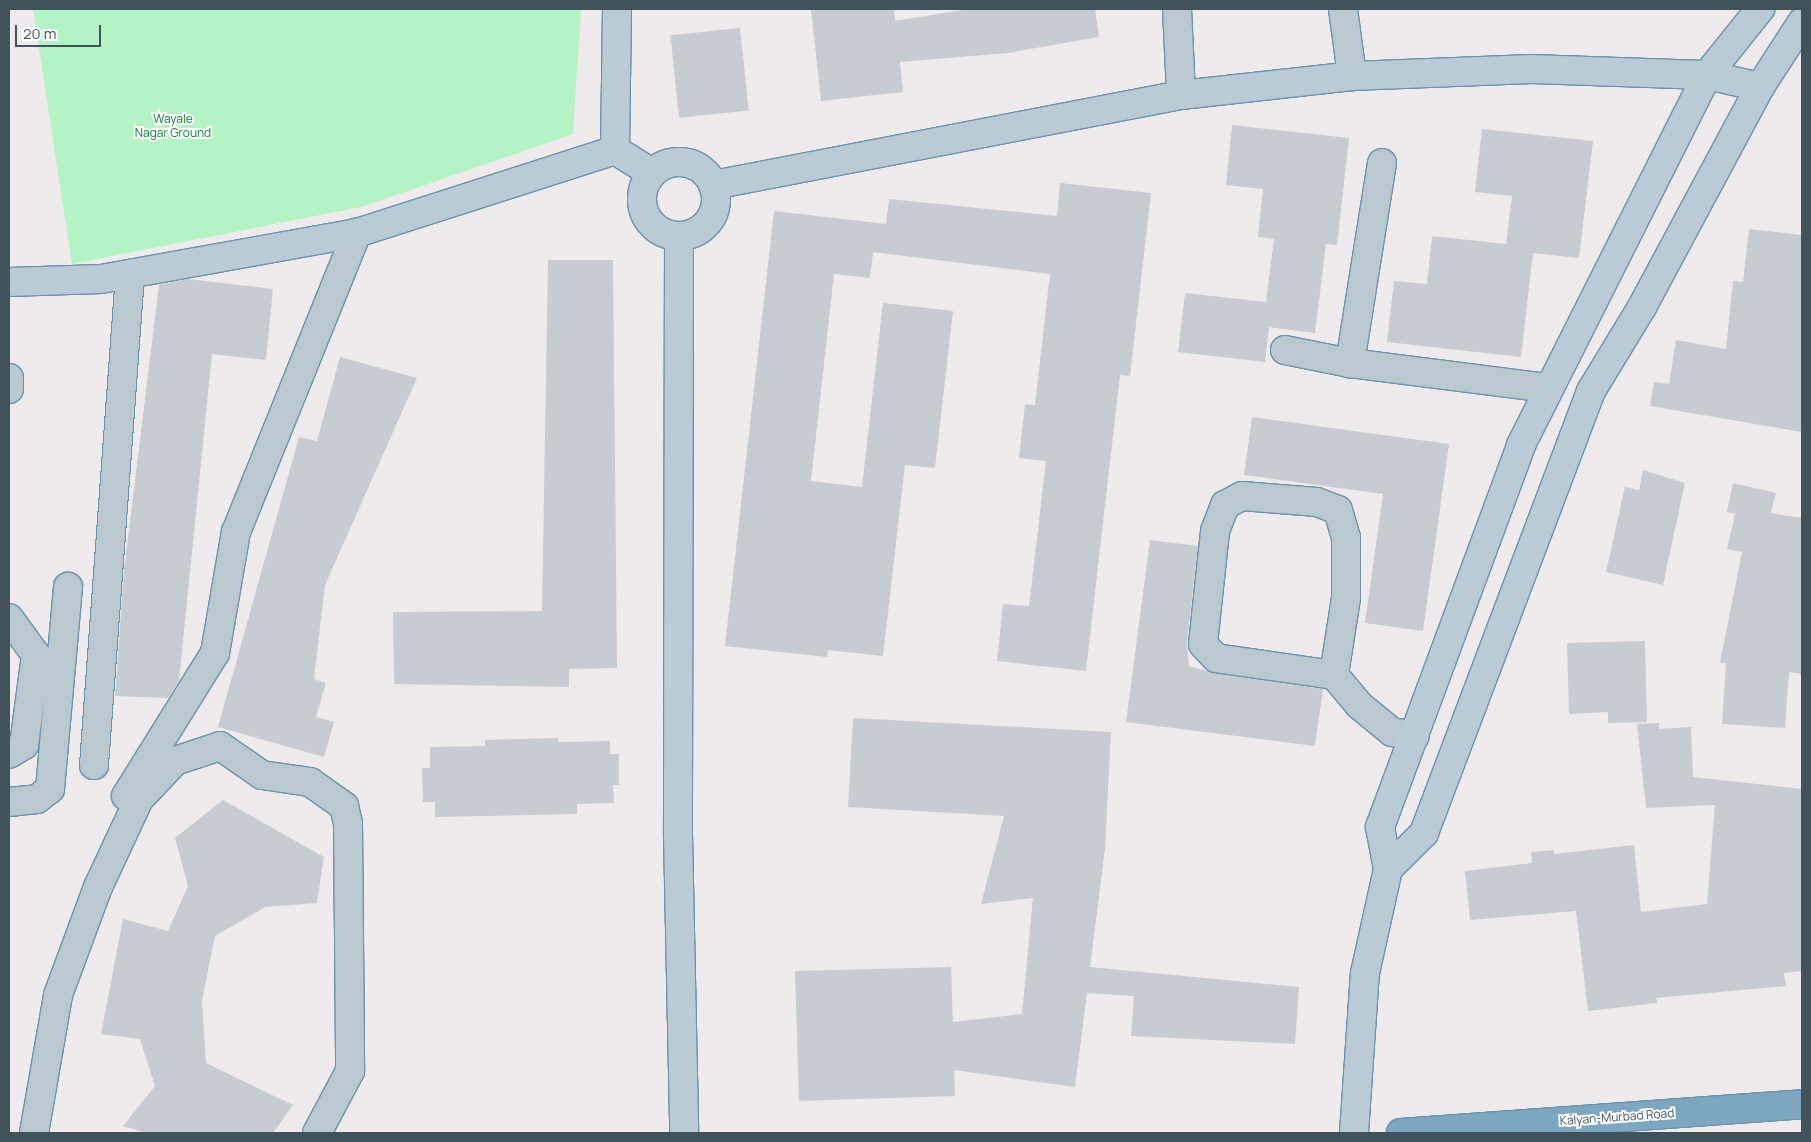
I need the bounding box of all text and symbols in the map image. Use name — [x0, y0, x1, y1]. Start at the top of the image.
scale bar — [18, 15, 104, 47]
text: 20 m — [23, 23, 56, 44]
park label: Wayale Nagar Ground — [135, 112, 211, 140]
street label: Kalyan-Murbad Road — [1559, 1106, 1675, 1128]

